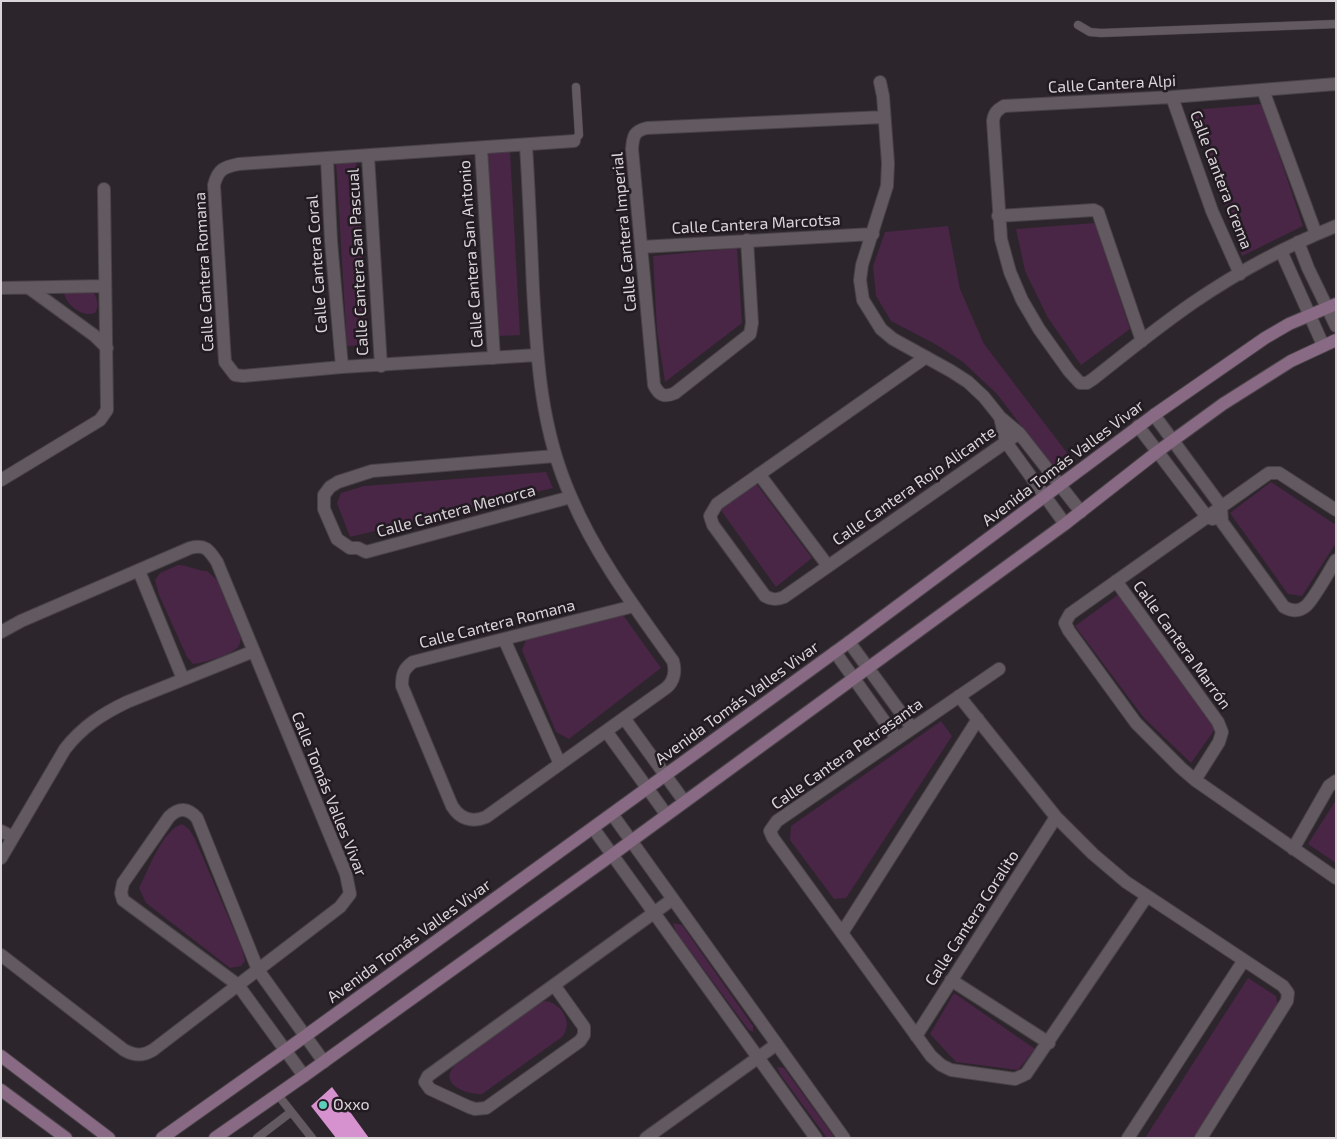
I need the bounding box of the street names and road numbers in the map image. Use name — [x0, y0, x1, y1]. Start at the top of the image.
street label: Calle Cantera Alpi — [1047, 71, 1177, 97]
street label: Calle Cantera Crema — [1186, 108, 1256, 252]
street label: Calle Cantera Imperial — [607, 151, 641, 313]
street label: Calle Cantera San Antonio — [455, 160, 487, 348]
street label: Calle Cantera San Pascual — [344, 168, 372, 356]
street label: Calle Cantera Romana — [190, 192, 218, 352]
street label: Calle Cantera Coral — [303, 194, 331, 334]
street label: Calle Cantera Marcotsa — [671, 210, 841, 238]
street label: Avenida Tomás Valles Vivar — [978, 396, 1148, 530]
street label: Calle Cantera Rojo Alicante — [829, 422, 999, 550]
street label: Calle Cantera Menorca — [374, 480, 538, 542]
street label: Calle Cantera Marrón — [1129, 577, 1235, 713]
street label: Calle Cantera Romana — [417, 595, 577, 653]
street label: Avenida Tomás Valles Vivar — [651, 637, 823, 769]
street label: Calle Cantera Petrasanta — [768, 694, 926, 814]
street label: Calle Tomás Valles Vivar — [287, 709, 371, 879]
street label: Calle Cantera Coralito — [921, 847, 1023, 989]
street label: Avenida Tomás Valles Vivar — [323, 875, 495, 1007]

